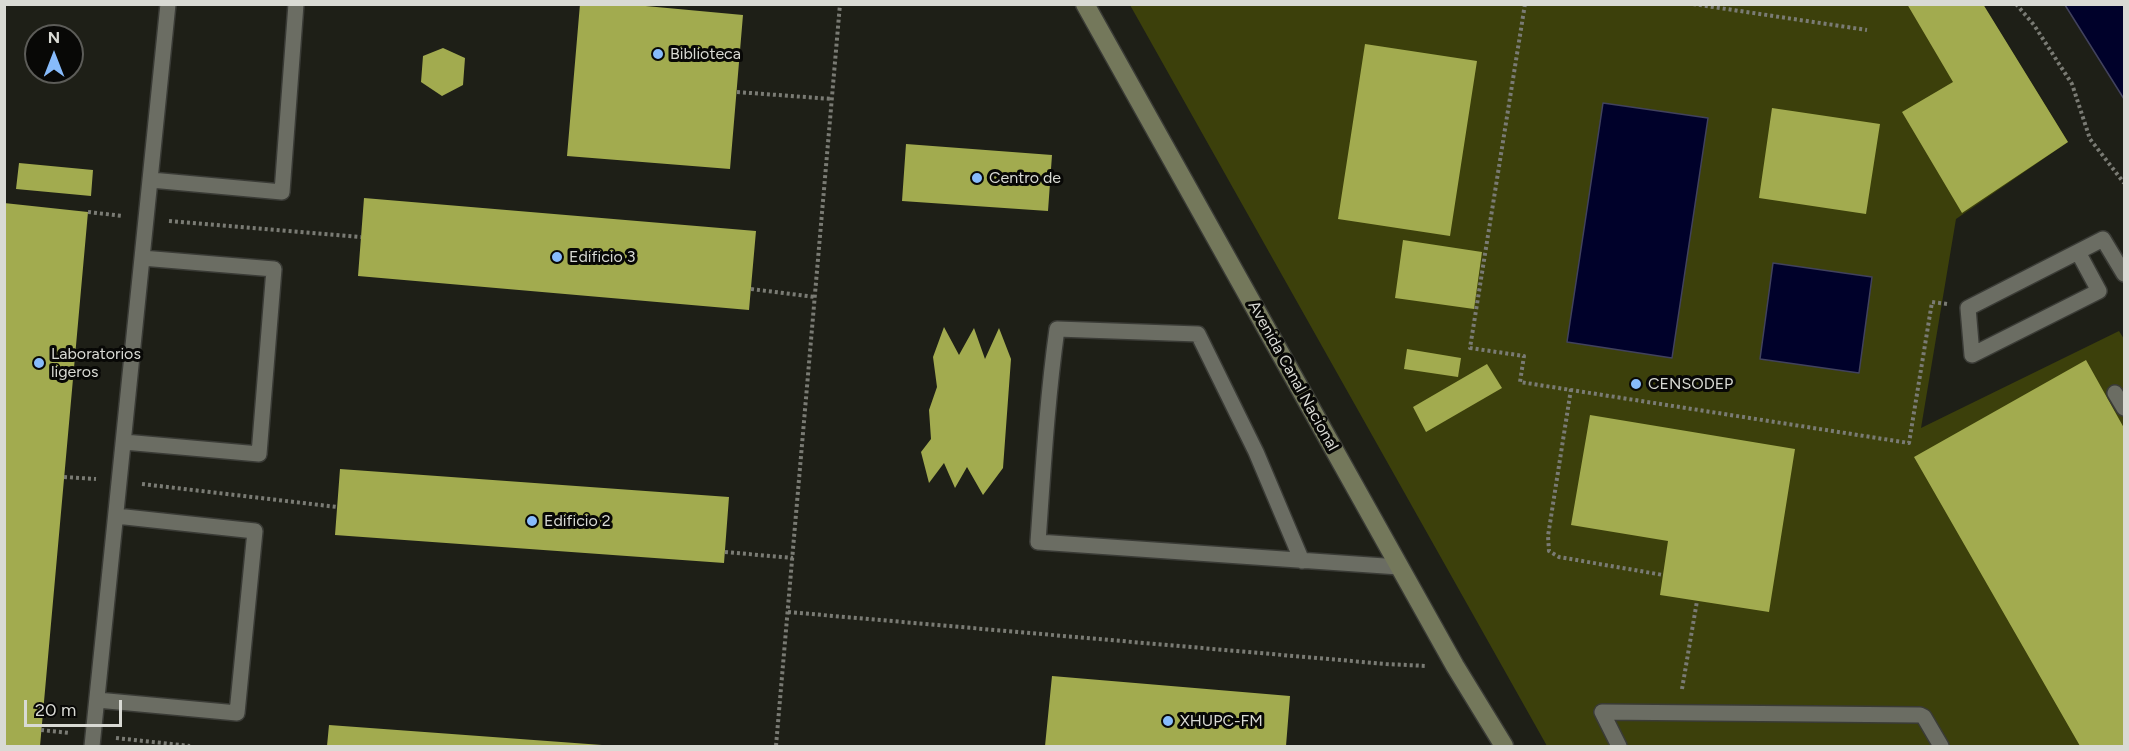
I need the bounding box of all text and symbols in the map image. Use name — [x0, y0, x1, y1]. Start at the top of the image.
north arrow — [24, 24, 84, 84]
text: N — [48, 28, 60, 47]
place label: Biblioteca — [670, 44, 741, 64]
marker: Biblioteca — [651, 47, 665, 61]
place label: Centro de — [989, 168, 1061, 188]
marker: Centro de — [970, 171, 984, 185]
place label: Edificio 3 — [569, 247, 635, 267]
marker: Edificio 3 — [550, 250, 564, 264]
street label: Avenida Canal Nacional — [1244, 298, 1342, 454]
place label: Laboratorios ligeros — [51, 344, 141, 382]
marker: Laboratorios ligeros — [32, 356, 46, 370]
place label: CENSODEP — [1648, 374, 1733, 394]
marker: CENSODEP — [1629, 377, 1643, 391]
place label: Edificio 2 — [544, 511, 611, 531]
marker: Edificio 2 — [525, 514, 539, 528]
scale bar — [27, 688, 124, 726]
text: 20 m — [35, 699, 76, 721]
place label: XHUPC-FM — [1180, 711, 1263, 731]
marker: XHUPC-FM — [1161, 714, 1175, 728]

